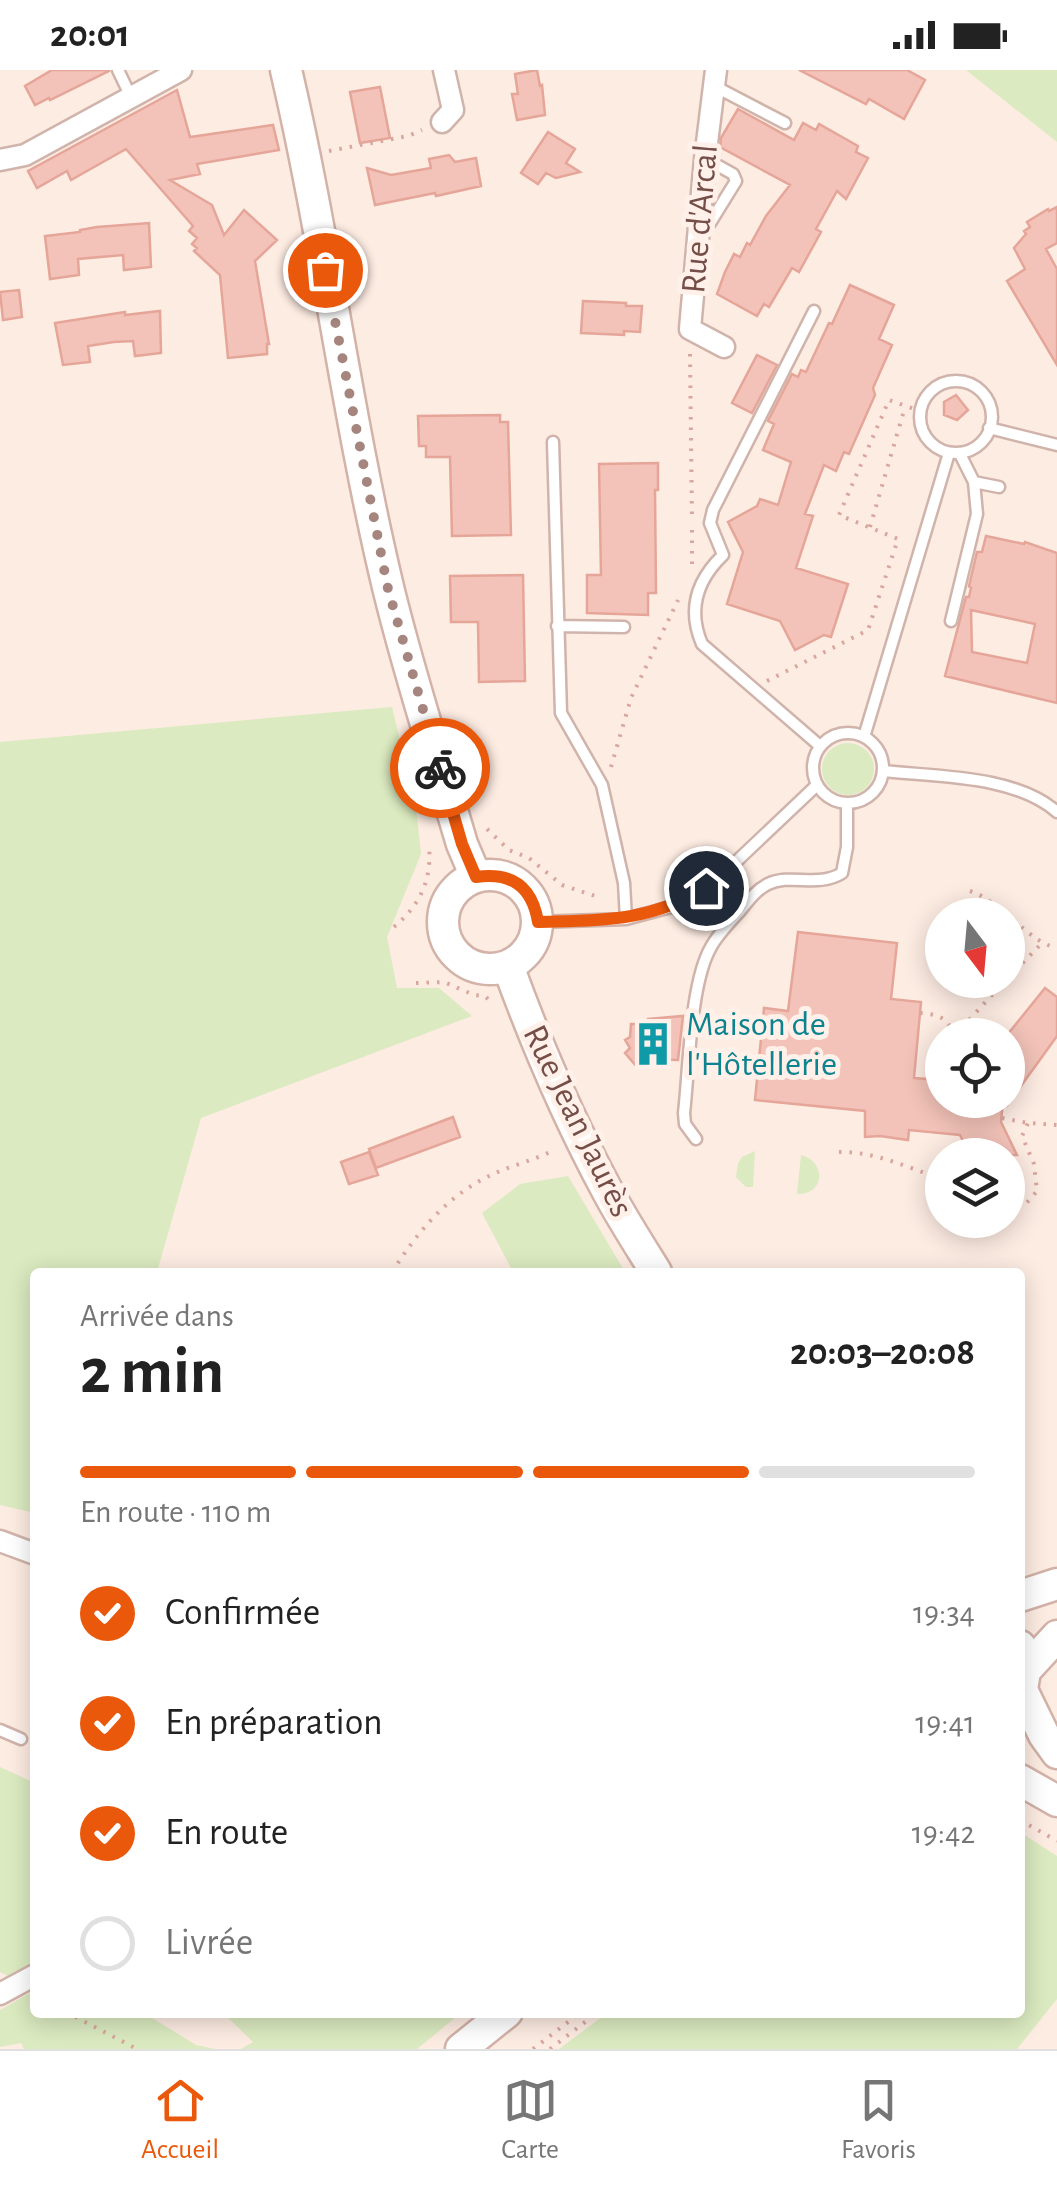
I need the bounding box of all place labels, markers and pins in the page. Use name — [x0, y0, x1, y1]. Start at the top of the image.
pin — [283, 228, 368, 313]
pin — [664, 846, 749, 931]
place label: Maison de l'Hôtellerie — [686, 1007, 837, 1082]
building icon: Maison de l'Hôtellerie — [629, 1020, 677, 1068]

